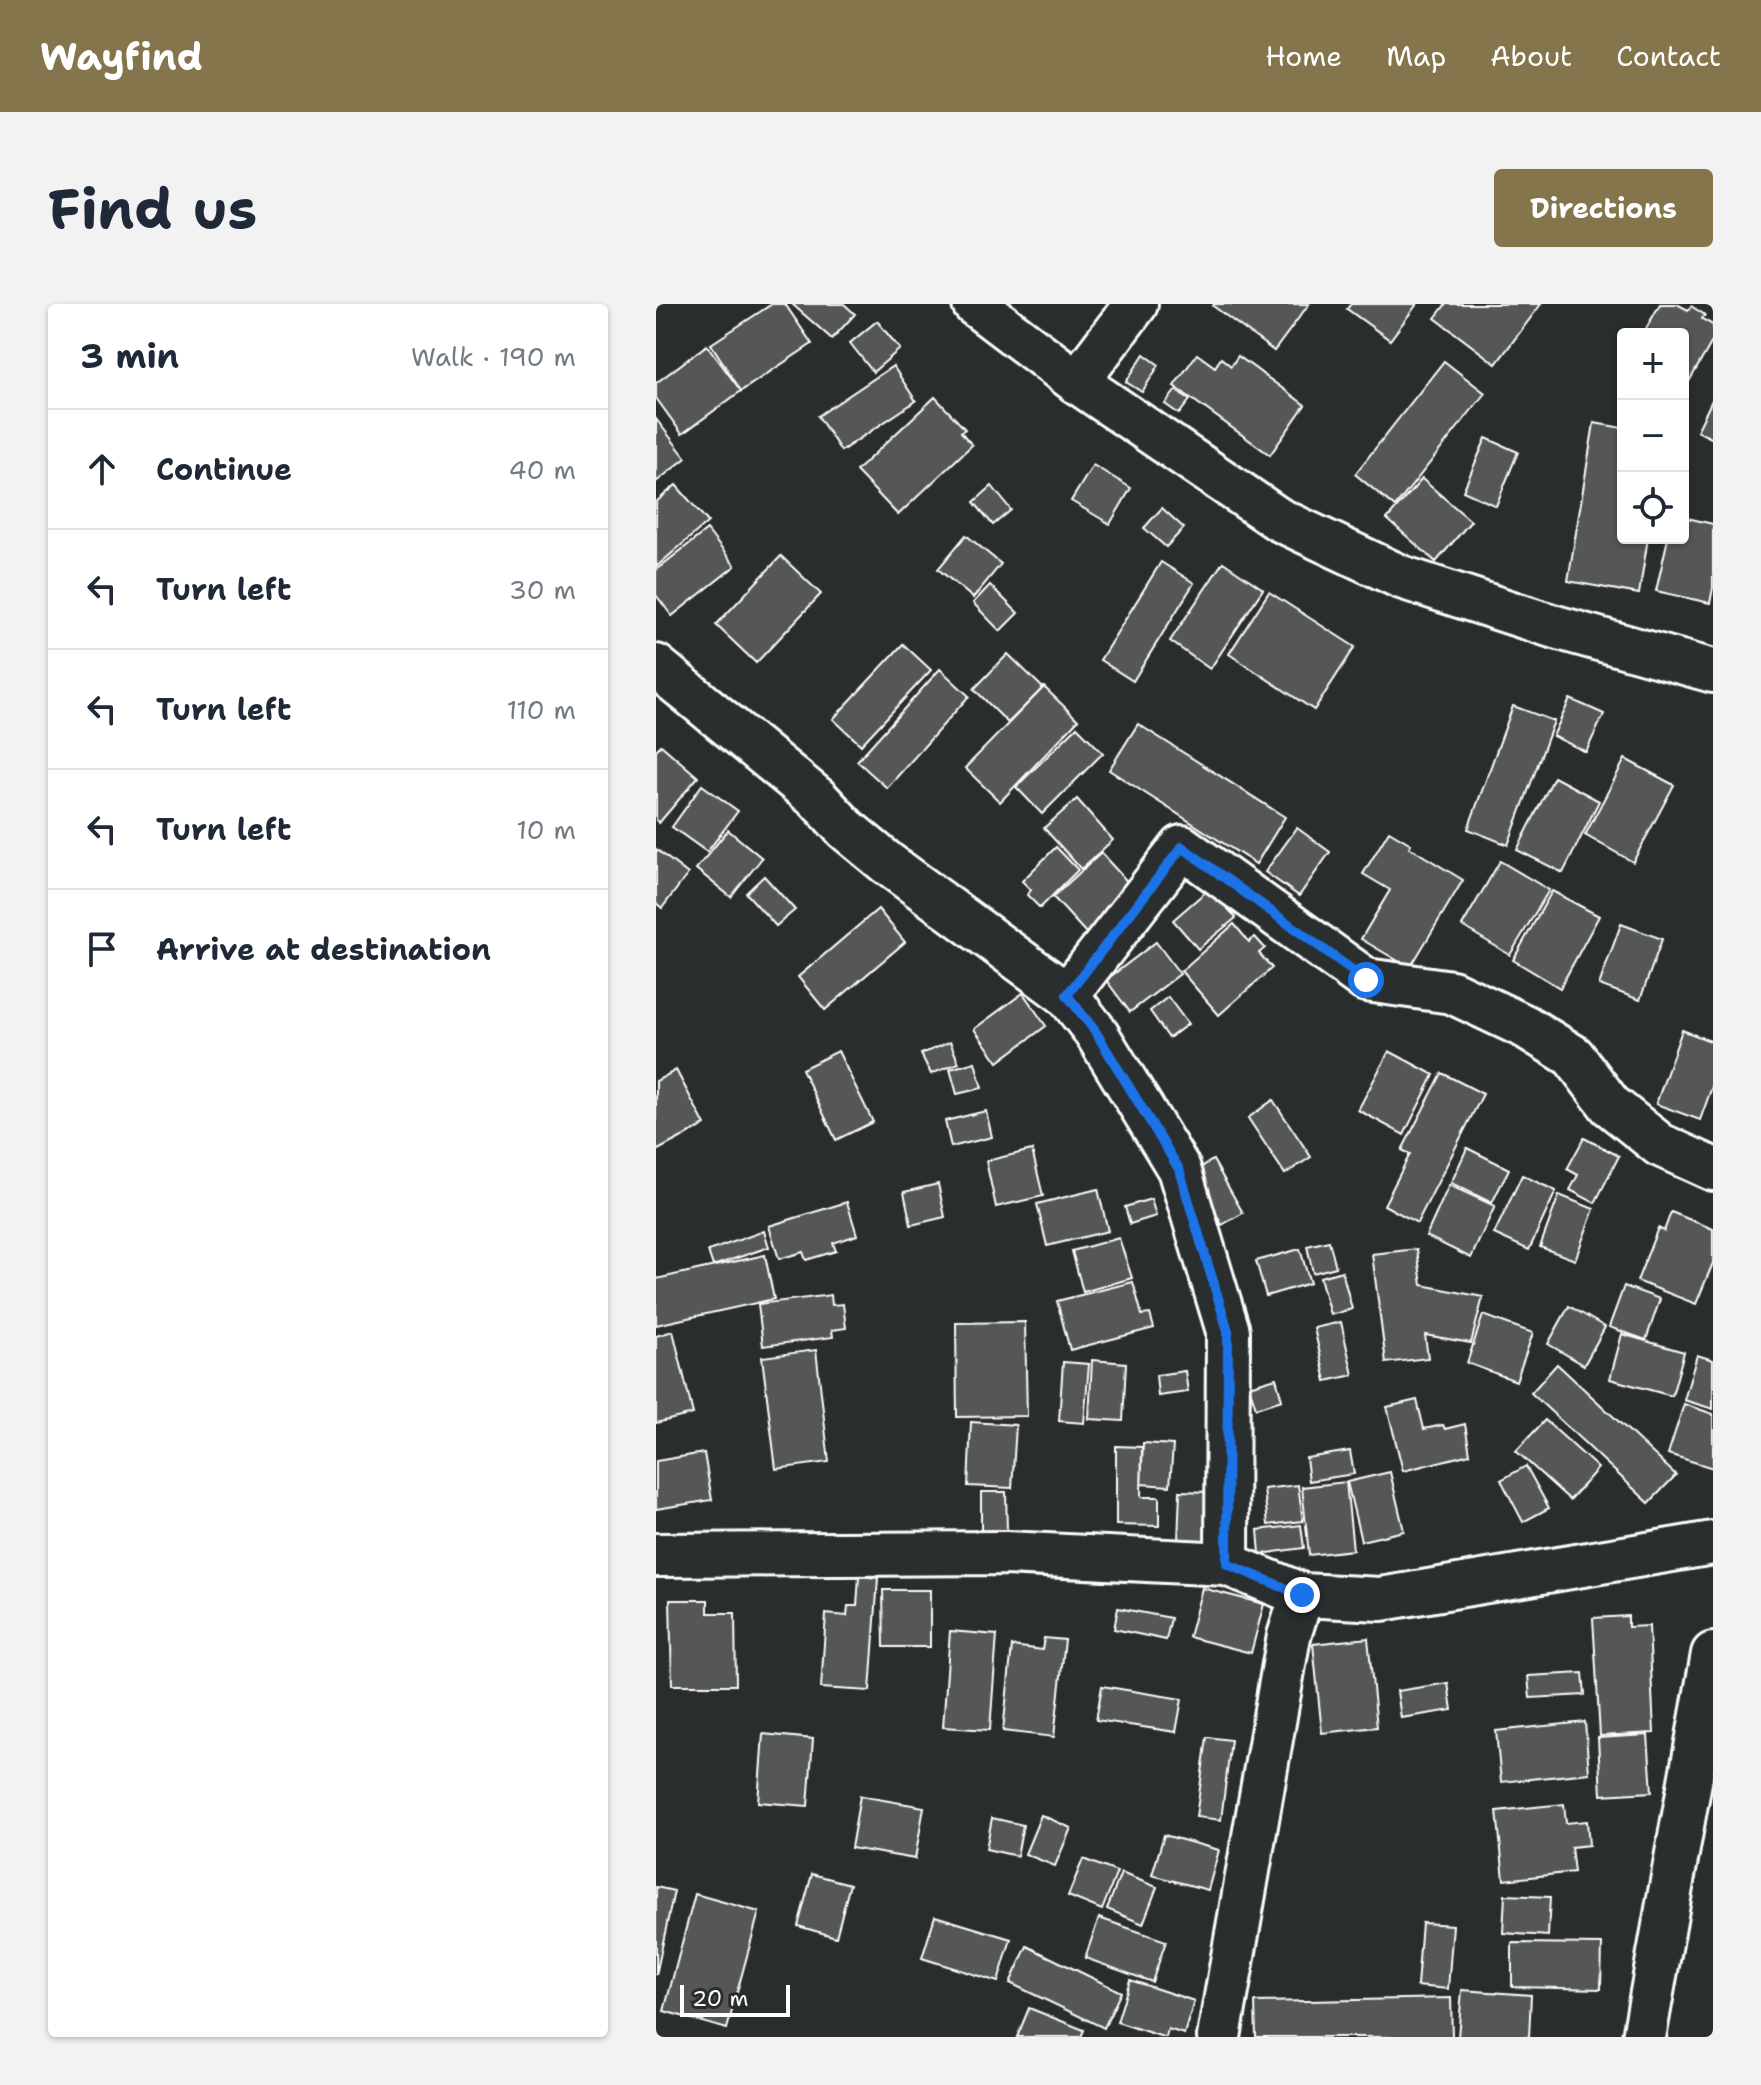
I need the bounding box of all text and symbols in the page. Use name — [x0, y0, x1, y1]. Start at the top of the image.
text: Wayfind — [40, 31, 203, 82]
text: Home — [1265, 37, 1342, 75]
text: Map — [1386, 37, 1446, 75]
text: About — [1490, 37, 1572, 75]
text: Contact — [1616, 37, 1721, 75]
button: Directions — [1494, 169, 1713, 247]
text: Find us — [48, 171, 257, 246]
map controls — [1617, 328, 1689, 544]
button: + — [1617, 328, 1689, 400]
text: 3 min — [80, 333, 179, 379]
text: Walk · 190 m — [411, 339, 576, 374]
button: − — [1617, 400, 1689, 472]
icon: ahead — [80, 447, 124, 491]
text: Continue — [156, 449, 292, 490]
text: 40 m — [509, 452, 576, 487]
button: locate — [1617, 472, 1689, 544]
icon: left — [80, 567, 124, 611]
text: Turn left — [156, 569, 291, 610]
text: 30 m — [509, 572, 576, 607]
icon: left — [80, 687, 124, 731]
text: Turn left — [156, 689, 291, 730]
text: 110 m — [506, 692, 576, 727]
icon: left — [80, 807, 124, 851]
text: Turn left — [156, 809, 291, 850]
text: 10 m — [516, 812, 576, 847]
icon: arrive — [80, 927, 124, 971]
text: Arrive at destination — [156, 929, 491, 970]
route start — [1348, 962, 1384, 998]
route end — [1284, 1577, 1320, 1613]
scale bar — [680, 1981, 790, 2017]
text: 20 m — [692, 1984, 749, 2013]

